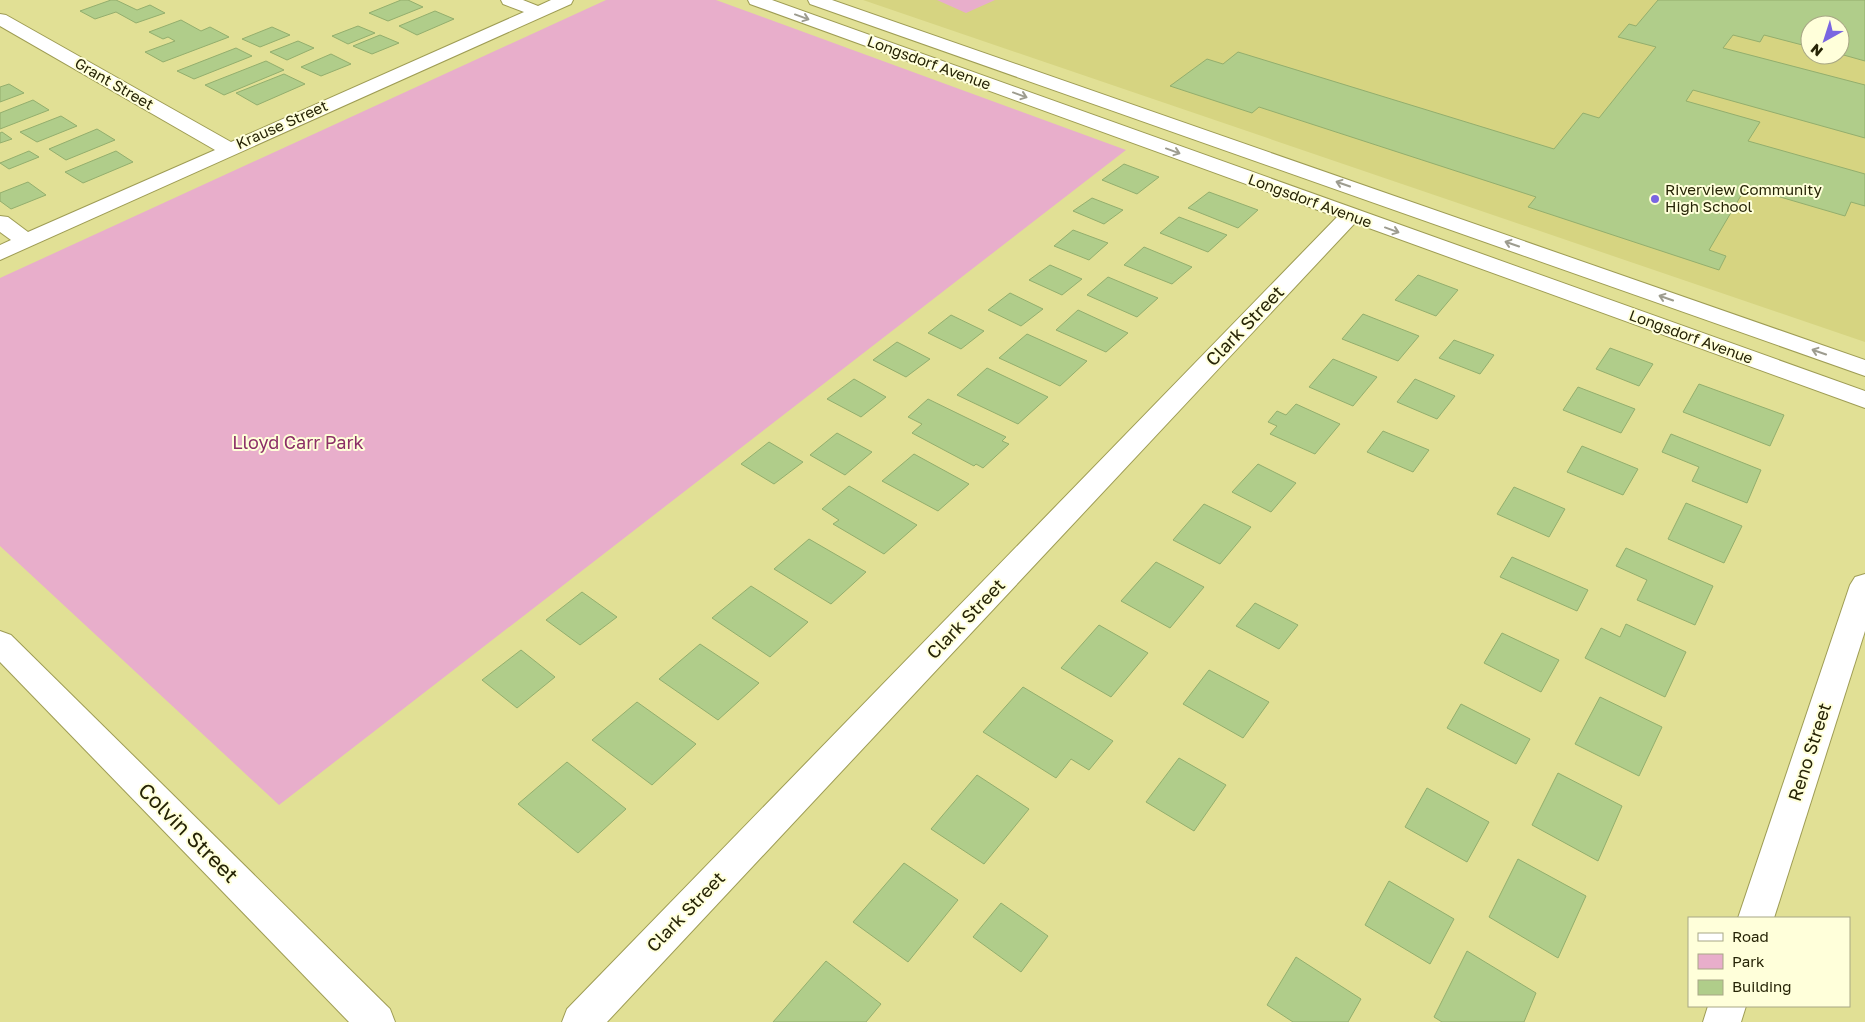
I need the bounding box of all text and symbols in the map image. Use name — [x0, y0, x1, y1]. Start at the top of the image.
one-way arrow — [793, 12, 809, 22]
north arrow — [1800, 15, 1850, 65]
street label: Longsdorf Avenue — [865, 31, 994, 93]
text: N — [1807, 41, 1826, 60]
street label: Grant Street — [72, 53, 157, 113]
one-way arrow — [1012, 91, 1028, 100]
street label: Krause Street — [233, 96, 330, 152]
one-way arrow — [1165, 147, 1180, 156]
street label: Longsdorf Avenue — [1246, 169, 1375, 231]
one-way arrow — [1335, 179, 1351, 189]
place label: Riverview Community High School — [1665, 180, 1823, 215]
marker: Riverview Community High School — [1649, 193, 1661, 205]
one-way arrow — [1383, 226, 1399, 235]
one-way arrow — [1505, 239, 1521, 248]
street label: Clark Street — [1201, 281, 1288, 370]
one-way arrow — [1658, 293, 1674, 302]
street label: Longsdorf Avenue — [1627, 305, 1756, 367]
one-way arrow — [1812, 347, 1827, 356]
park label: Lloyd Carr Park — [232, 431, 364, 453]
street label: Clark Street — [922, 574, 1009, 663]
street label: Reno Street — [1783, 700, 1835, 804]
street label: Colvin Street — [133, 777, 244, 888]
street label: Clark Street — [642, 867, 729, 956]
legend — [1688, 917, 1850, 1007]
text: Road — [1732, 927, 1769, 945]
text: Park — [1732, 952, 1765, 970]
text: Building — [1732, 977, 1792, 995]

